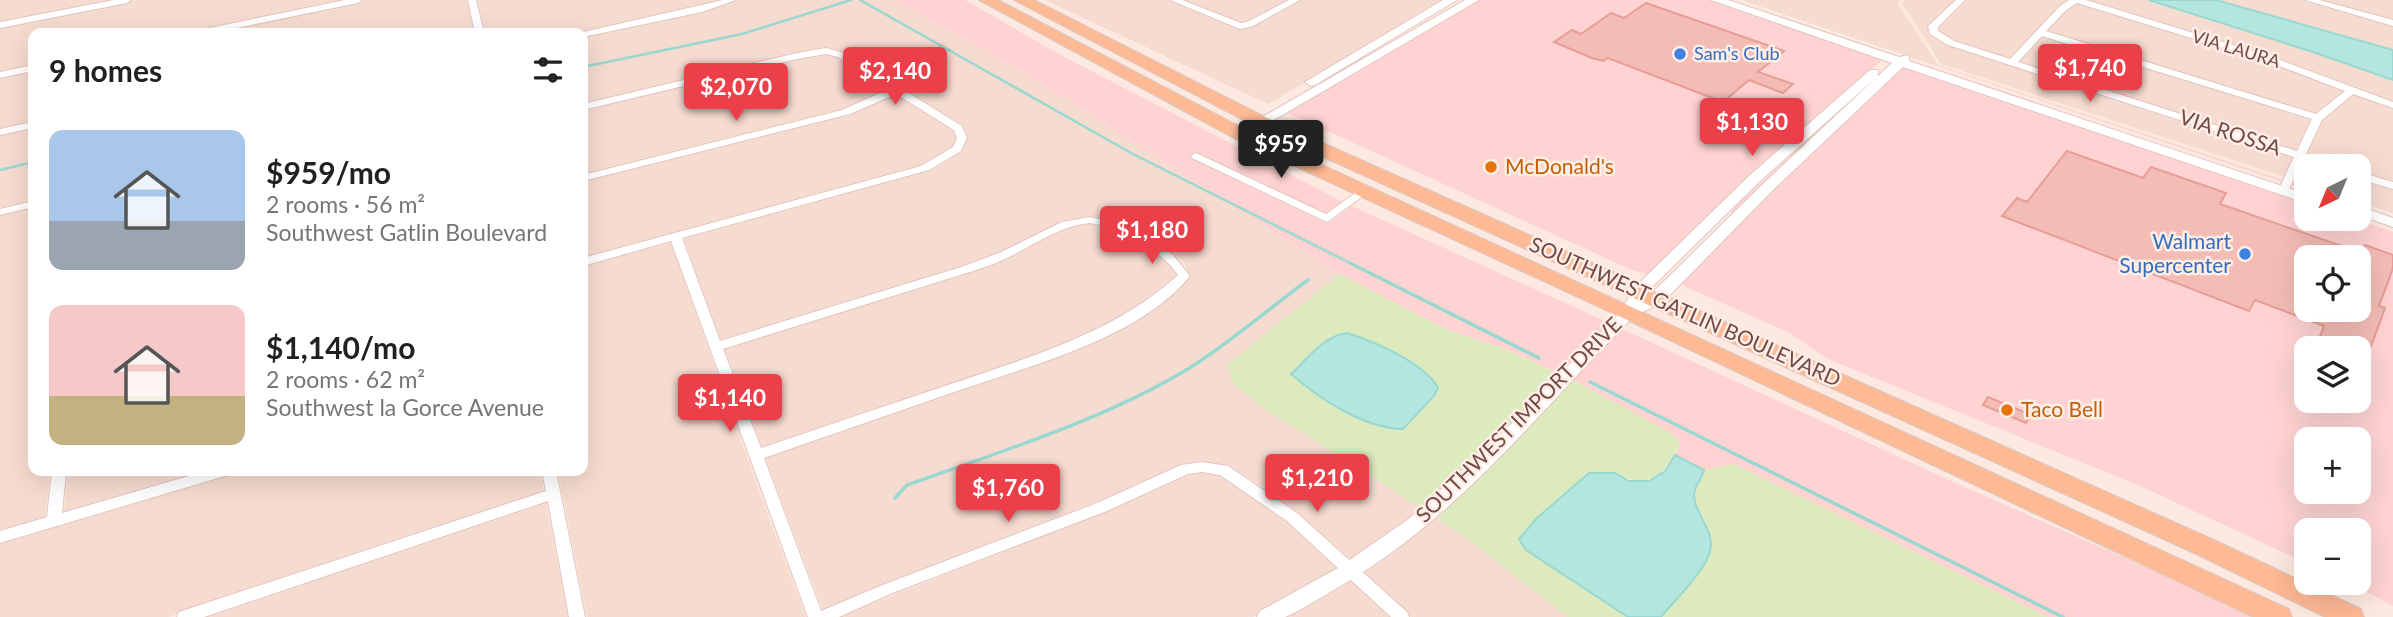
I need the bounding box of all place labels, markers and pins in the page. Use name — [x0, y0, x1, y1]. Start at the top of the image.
place label: Sam's Club — [1694, 42, 1780, 64]
pin: $1,740 — [2033, 44, 2147, 104]
marker: Sam's Club — [1672, 46, 1688, 62]
pin: $2,140 — [838, 48, 952, 107]
pin: $2,070 — [679, 64, 793, 123]
pin: $1,130 — [1695, 99, 1809, 158]
pin: $959 — [1240, 120, 1322, 180]
place label: McDonald's — [1505, 153, 1614, 178]
marker: McDonald's — [1483, 159, 1499, 175]
pin: $1,180 — [1095, 206, 1209, 266]
place label: Walmart Supercenter — [2119, 228, 2231, 277]
marker: Walmart Supercenter — [2237, 246, 2253, 262]
pin: $1,140 — [673, 374, 787, 434]
place label: Taco Bell — [2021, 396, 2103, 421]
marker: Taco Bell — [1999, 402, 2015, 418]
pin: $1,210 — [1260, 454, 1374, 514]
pin: $1,760 — [951, 464, 1065, 524]

